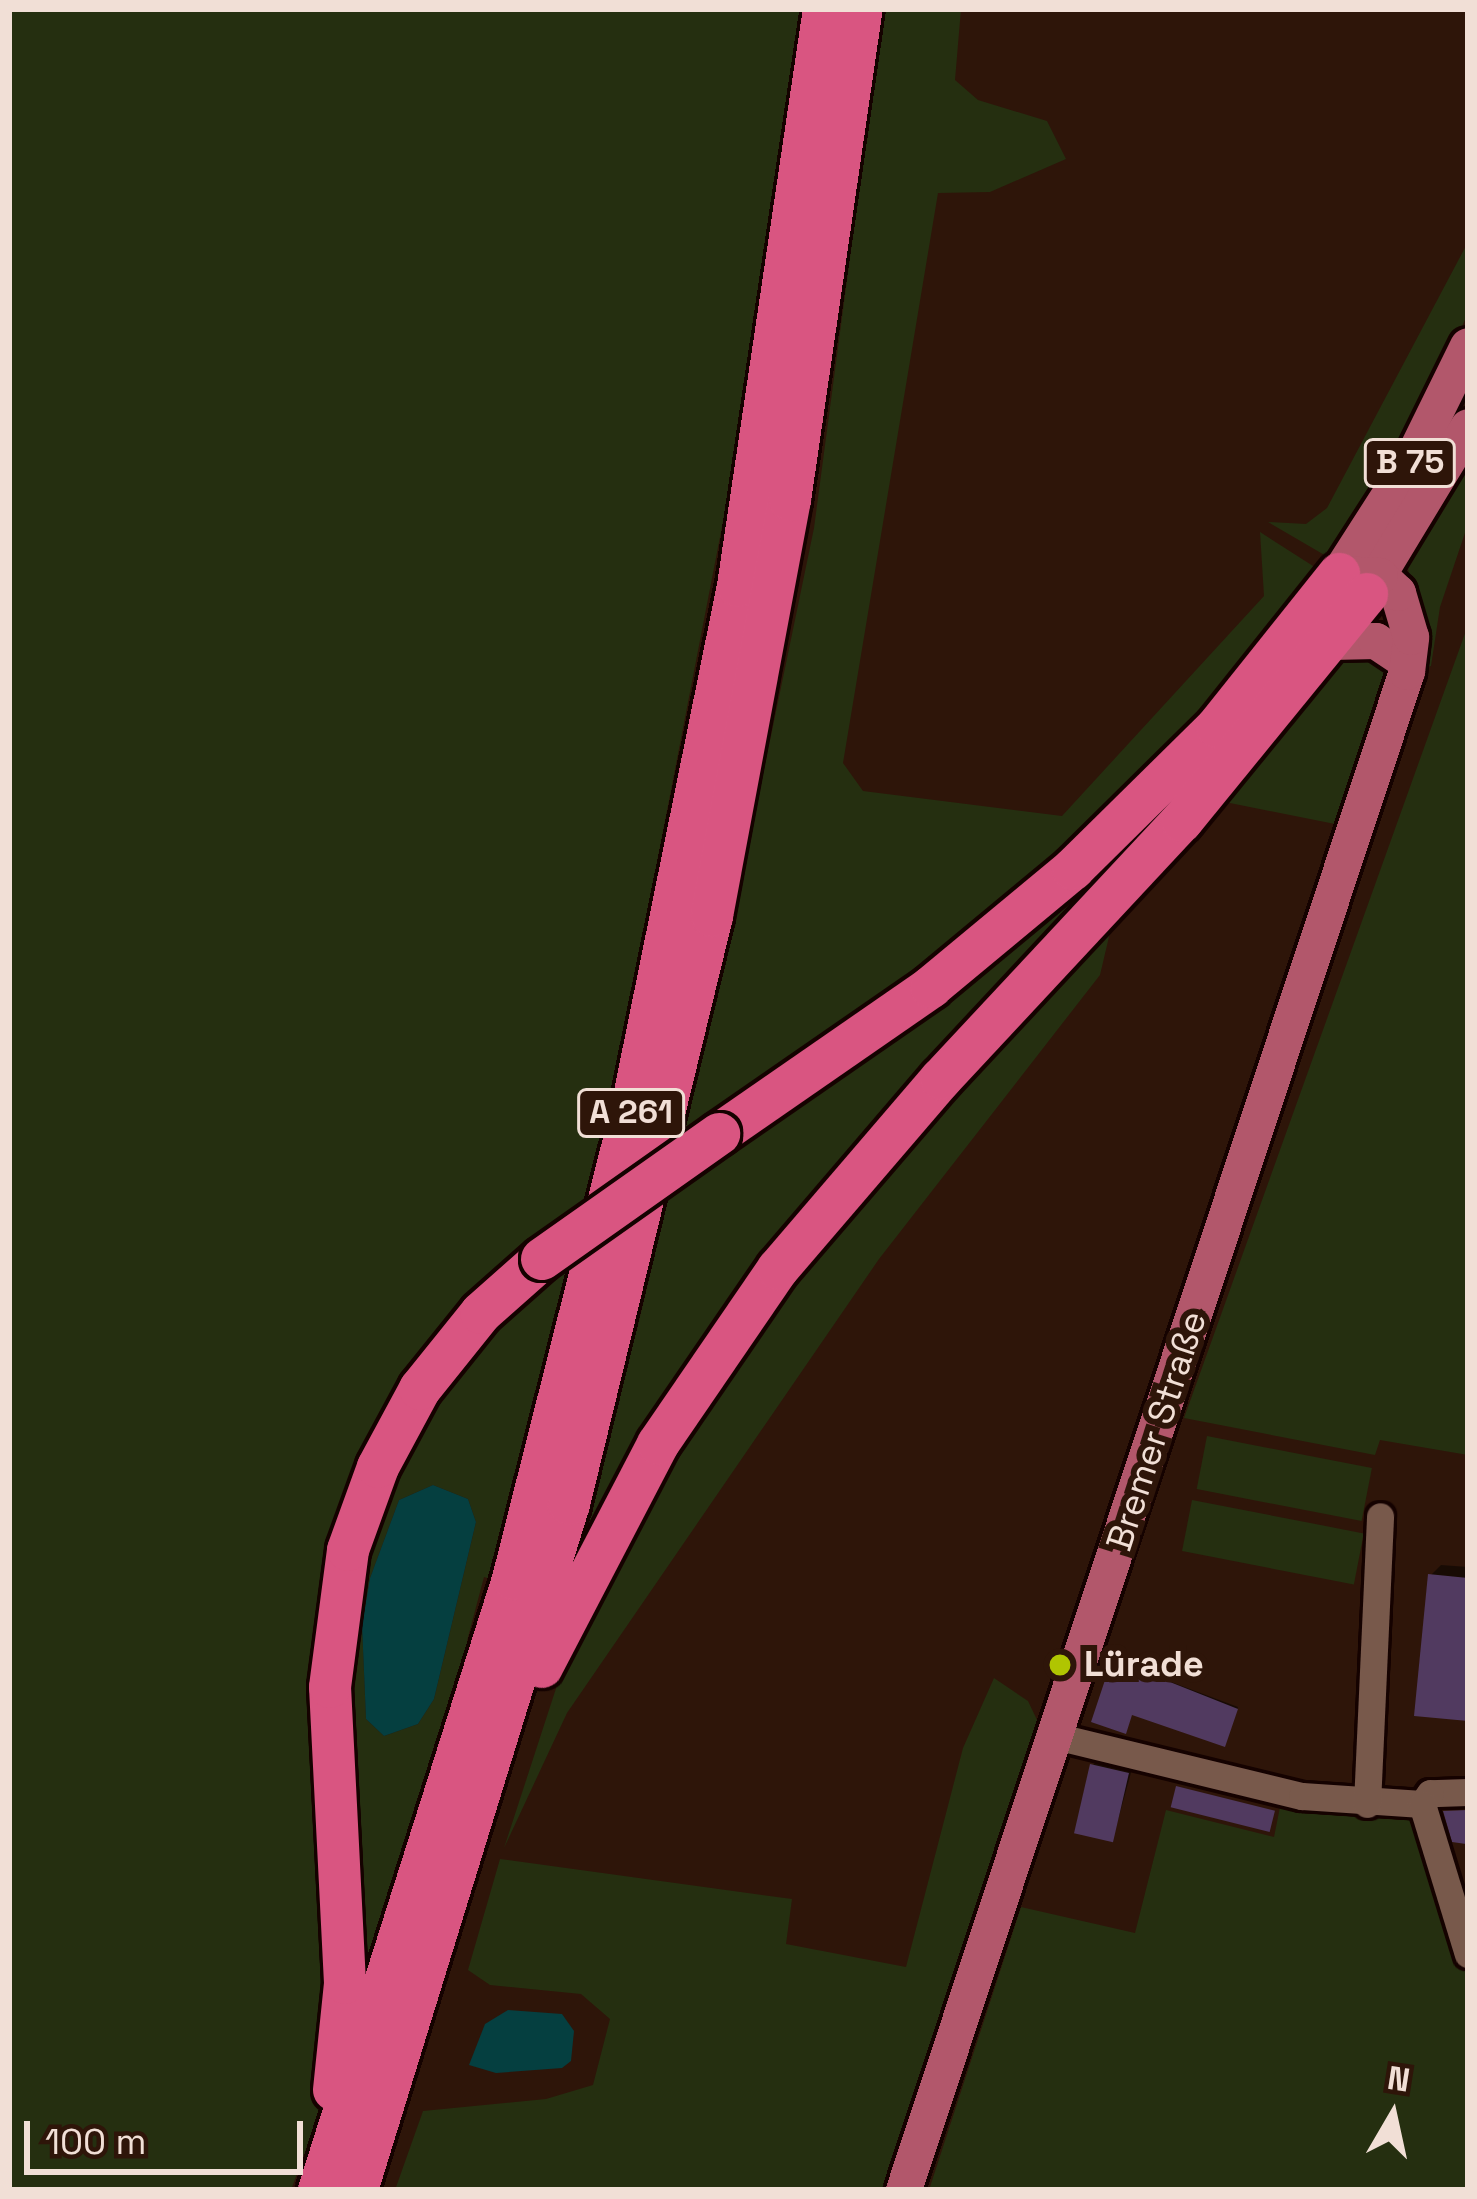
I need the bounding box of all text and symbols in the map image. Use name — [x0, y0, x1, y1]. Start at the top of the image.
road number: B 75 — [1362, 436, 1458, 490]
road number: A 261 — [574, 1086, 688, 1140]
street label: Bremer Straße — [1098, 1306, 1216, 1556]
place label: Lürade — [1084, 1643, 1204, 1687]
marker: Lürade — [1047, 1652, 1073, 1678]
north arrow — [1333, 2055, 1453, 2175]
text: N — [1384, 2057, 1413, 2102]
scale bar — [30, 2097, 309, 2171]
text: 100 m — [45, 2119, 146, 2165]

